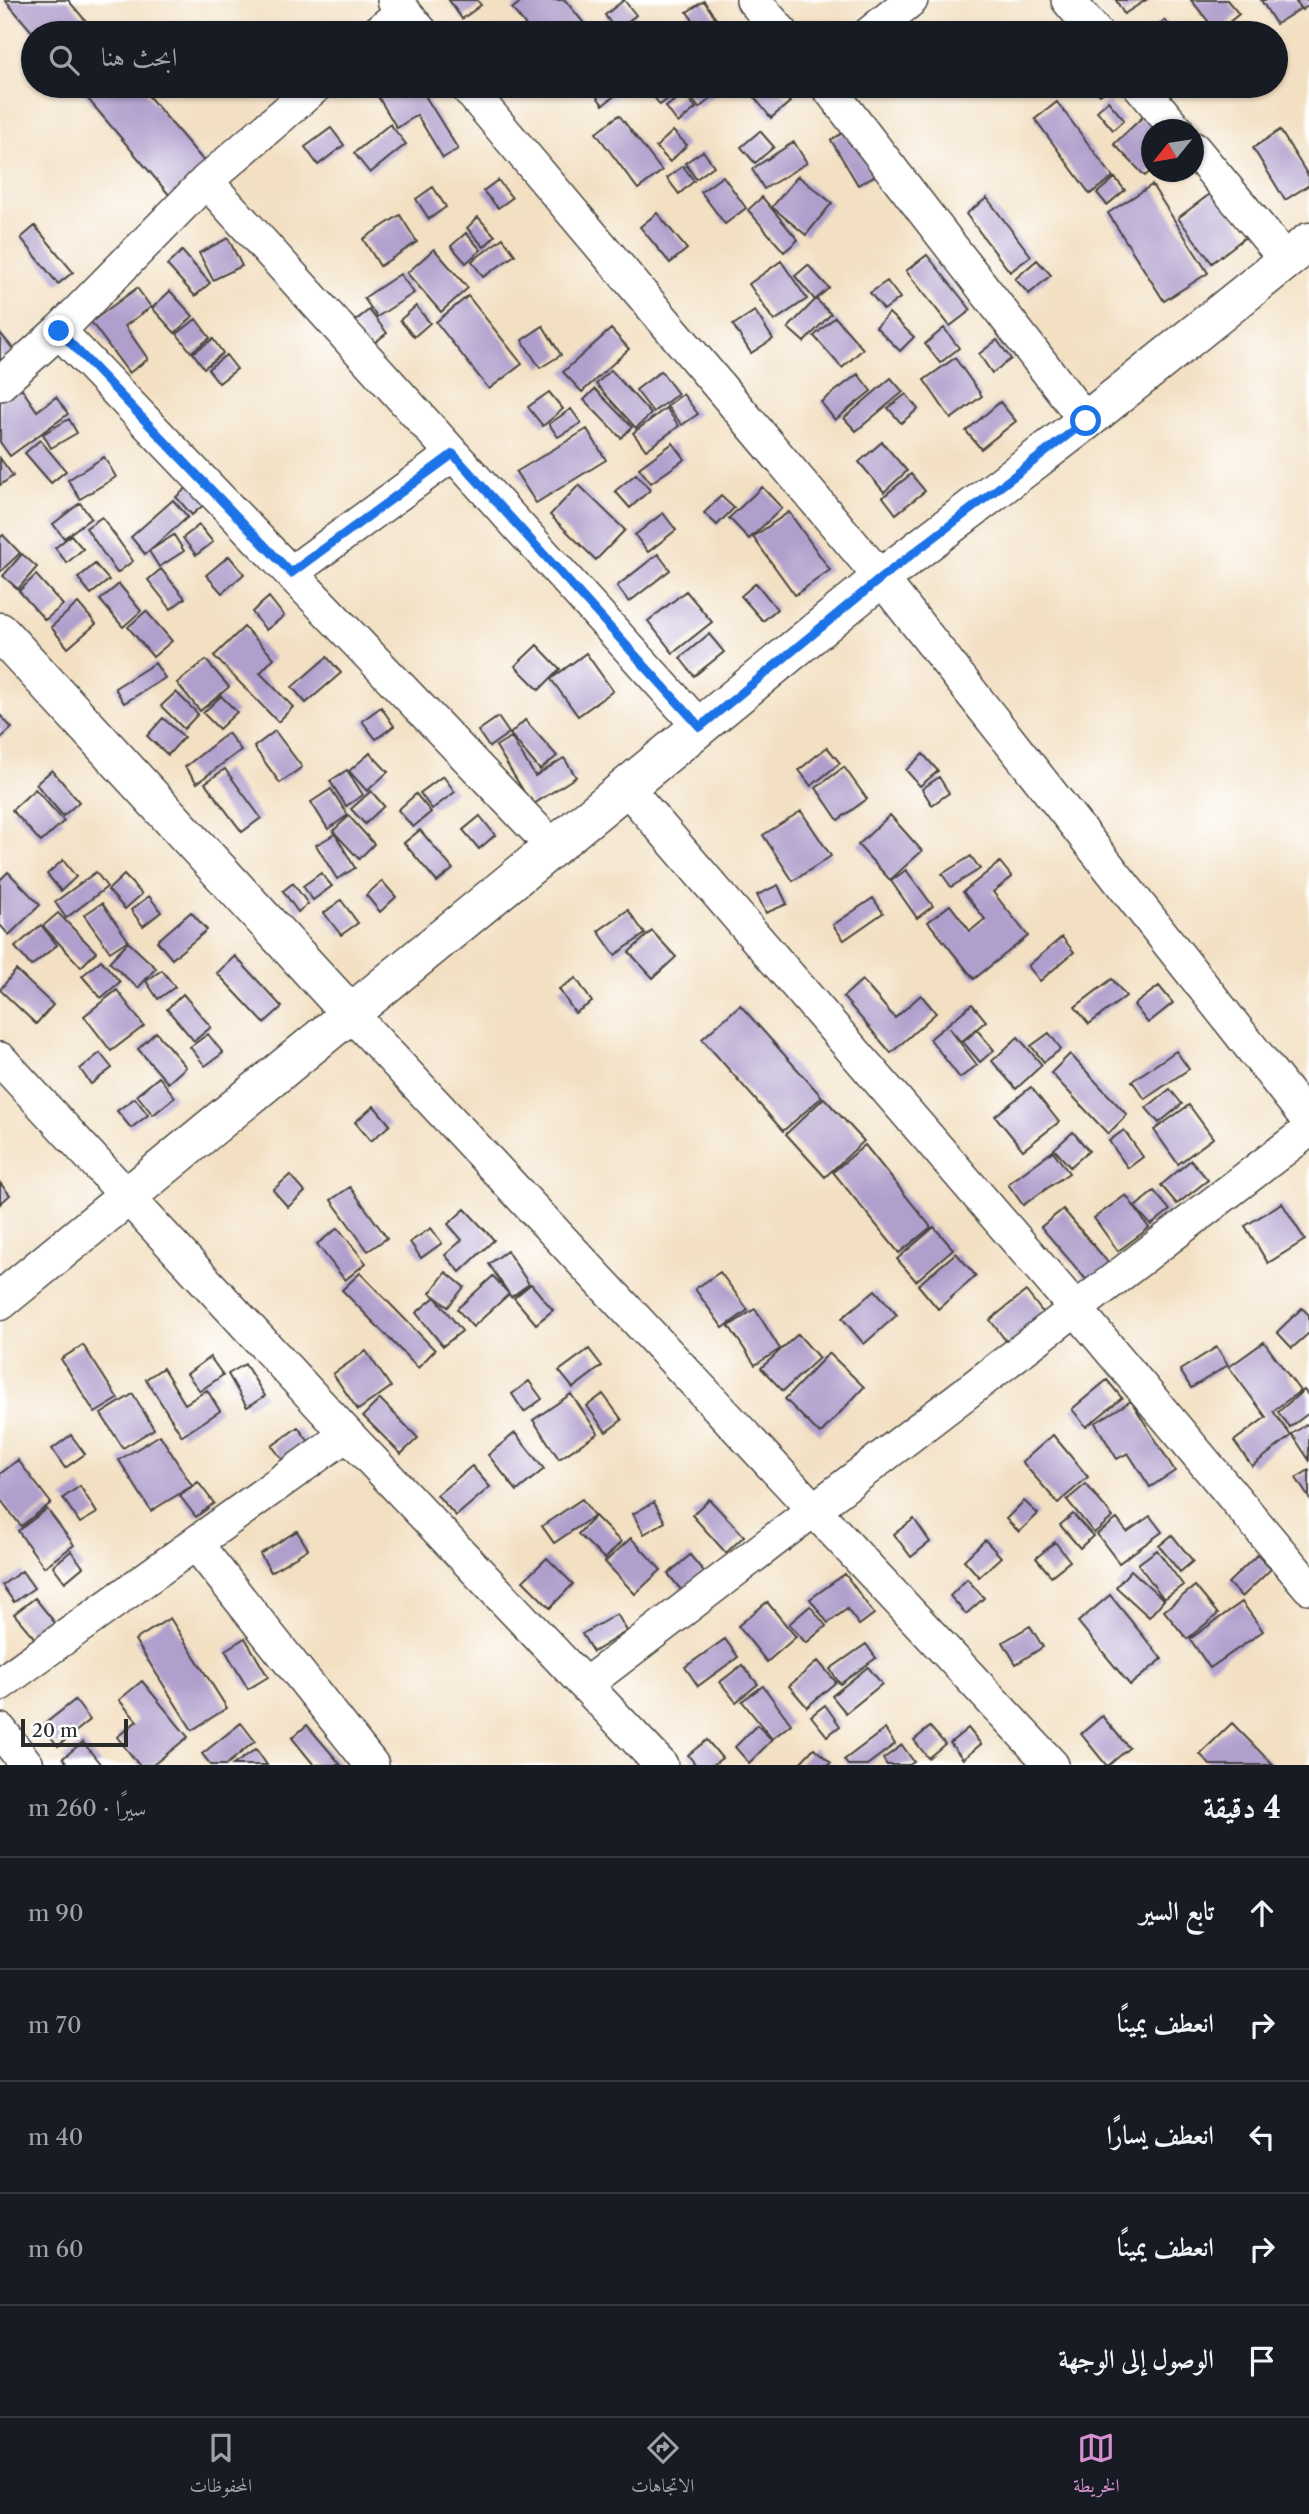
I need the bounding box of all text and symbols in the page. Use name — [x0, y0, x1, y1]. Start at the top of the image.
search box — [21, 21, 1288, 98]
icon: search — [45, 41, 83, 79]
text: ابحث هنا — [101, 41, 177, 73]
north arrow — [1141, 119, 1204, 182]
route end — [43, 315, 74, 346]
route start — [1070, 405, 1101, 436]
scale bar — [21, 1716, 128, 1748]
text: 20 m — [32, 1719, 78, 1742]
text: 4 دقيقة — [1203, 1789, 1281, 1826]
text: سيرًا · 260 m — [28, 1794, 146, 1822]
icon: ahead — [1243, 1894, 1281, 1932]
text: تابع السير — [1140, 1895, 1214, 1927]
text: 90 m — [28, 1899, 84, 1927]
icon: right — [1243, 2006, 1281, 2044]
text: انعطف يمينًا — [1117, 2007, 1214, 2039]
text: 70 m — [28, 2011, 81, 2039]
icon: left — [1243, 2118, 1281, 2156]
text: انعطف يسارًا — [1106, 2119, 1214, 2151]
text: 40 m — [28, 2123, 83, 2151]
icon: right — [1243, 2230, 1281, 2268]
text: انعطف يمينًا — [1117, 2231, 1214, 2263]
text: 60 m — [28, 2235, 84, 2263]
icon: arrive — [1243, 2342, 1281, 2380]
text: الوصول إلى الوجهة — [1059, 2343, 1214, 2375]
tab: المحفوظات — [189, 2429, 252, 2504]
tab: الاتجاهات — [631, 2429, 694, 2504]
tab: الخريطة — [1073, 2429, 1120, 2504]

